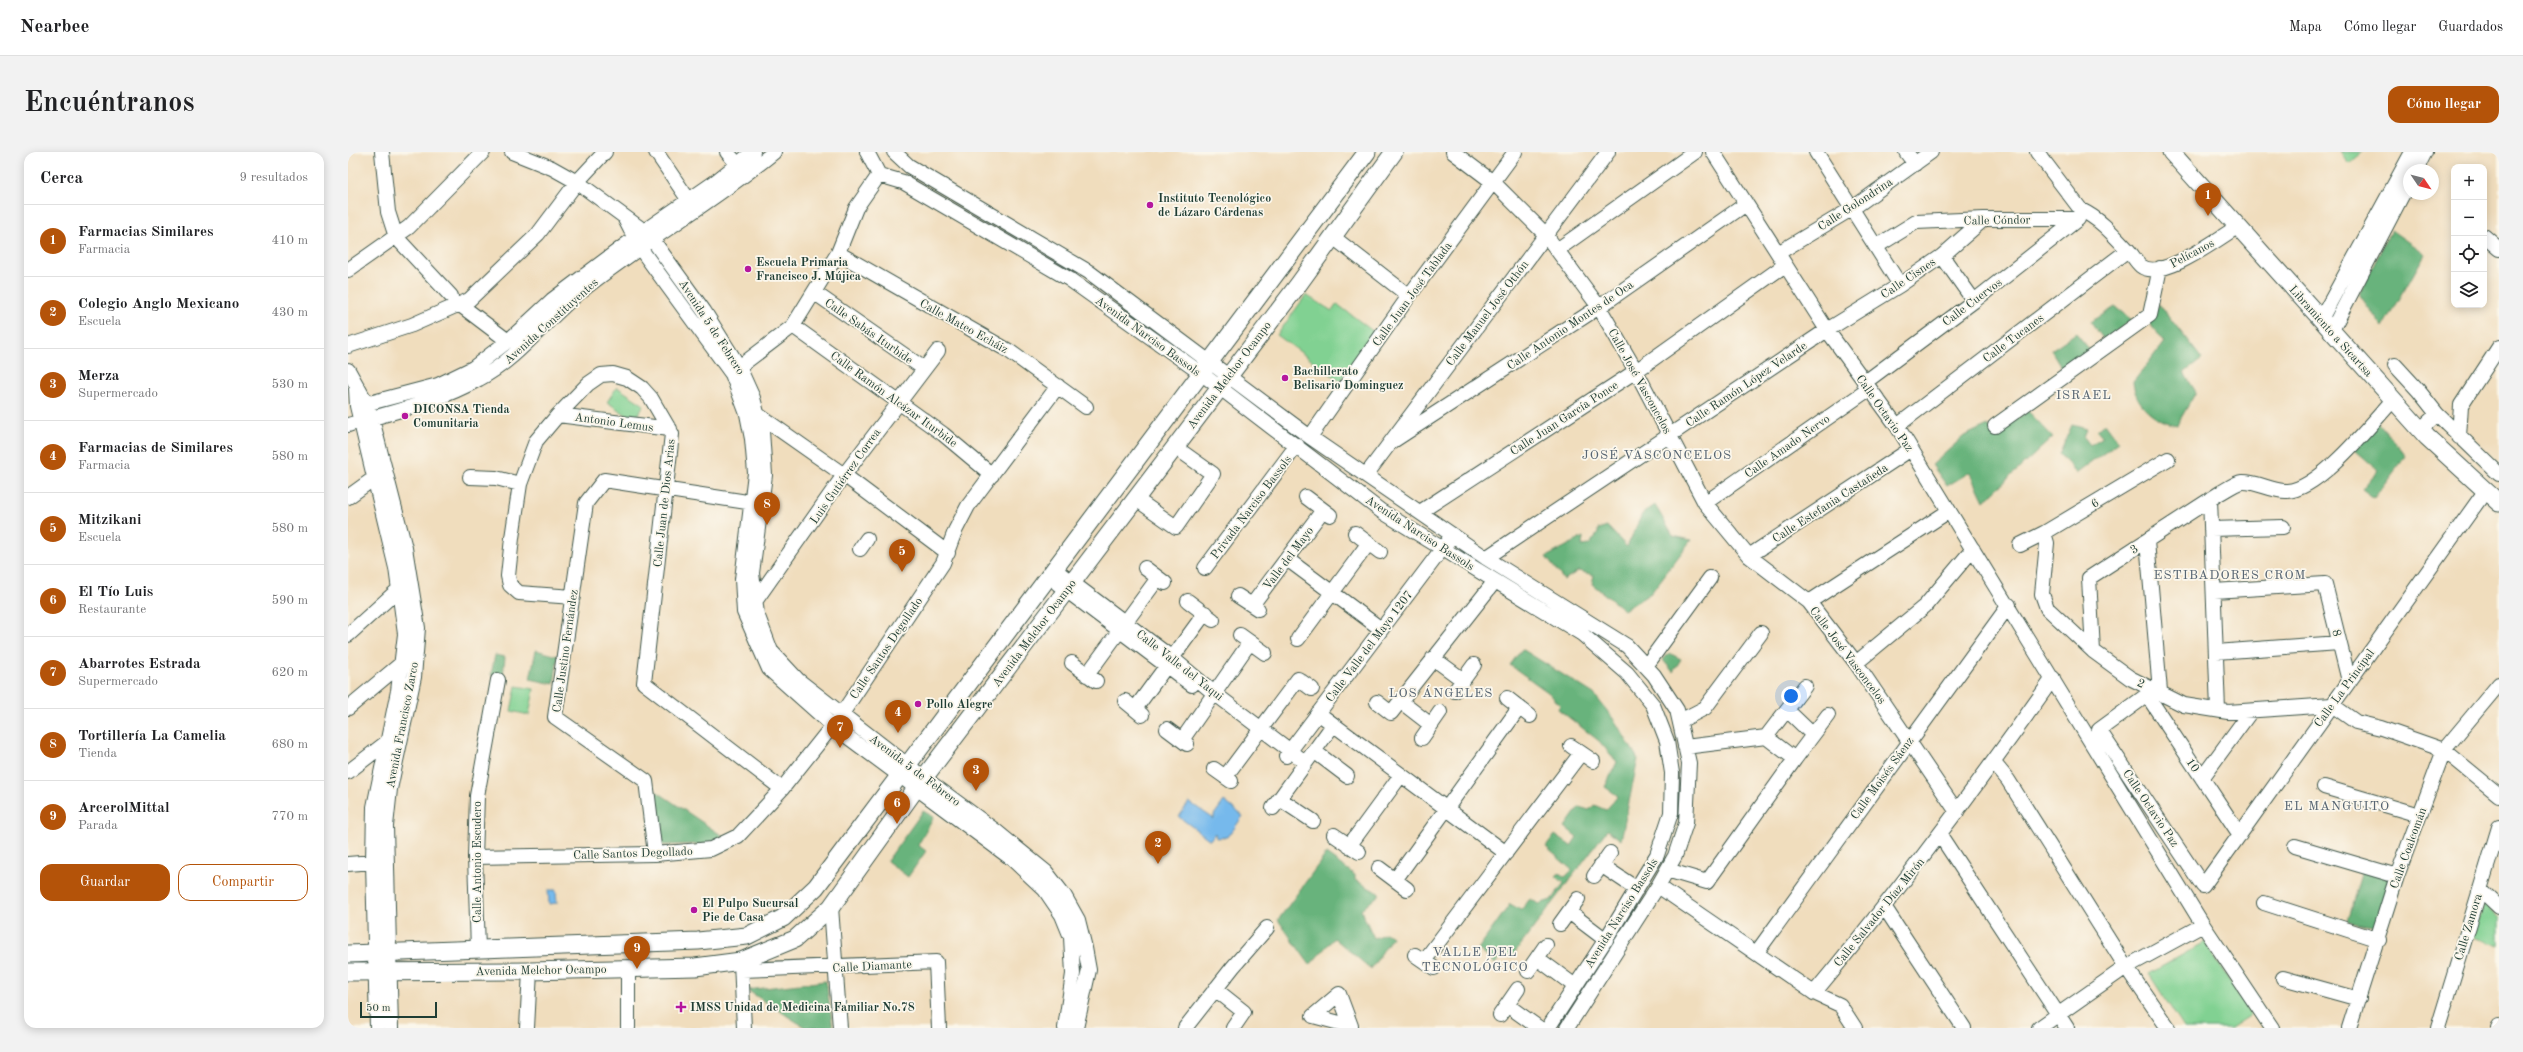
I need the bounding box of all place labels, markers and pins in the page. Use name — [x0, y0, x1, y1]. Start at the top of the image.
pin: 1 — [2195, 183, 2221, 216]
place label: Instituto Tecnológico de Lázaro Cárdenas — [1158, 193, 1271, 219]
marker: Instituto Tecnológico de Lázaro Cárdenas — [1145, 200, 1155, 210]
place label: Escuela Primaria Francisco J. Mújica — [756, 257, 861, 283]
marker: Escuela Primaria Francisco J. Mújica — [743, 264, 753, 274]
place label: Bachillerato Belisario Dominguez — [1293, 366, 1404, 392]
marker: Bachillerato Belisario Dominguez — [1280, 373, 1290, 383]
place label: DICONSA Tienda Comunitaria — [413, 404, 510, 430]
marker: DICONSA Tienda Comunitaria — [400, 411, 410, 421]
pin: 8 — [754, 492, 780, 525]
pin: 5 — [889, 539, 915, 572]
marker: Pollo Alegre — [913, 699, 923, 709]
place label: Pollo Alegre — [926, 699, 993, 711]
pin: 4 — [885, 700, 911, 733]
pin: 7 — [827, 715, 853, 748]
pin: 3 — [963, 758, 989, 791]
pin: 6 — [884, 791, 910, 824]
pin: 2 — [1145, 831, 1171, 864]
place label: El Pulpo Sucursal Pie de Casa — [702, 898, 799, 924]
marker: El Pulpo Sucursal Pie de Casa — [689, 905, 699, 915]
pin: 9 — [624, 936, 650, 969]
marker: IMSS Unidad de Medicina Familiar No.78 — [675, 1001, 687, 1013]
place label: IMSS Unidad de Medicina Familiar No.78 — [690, 1002, 915, 1014]

